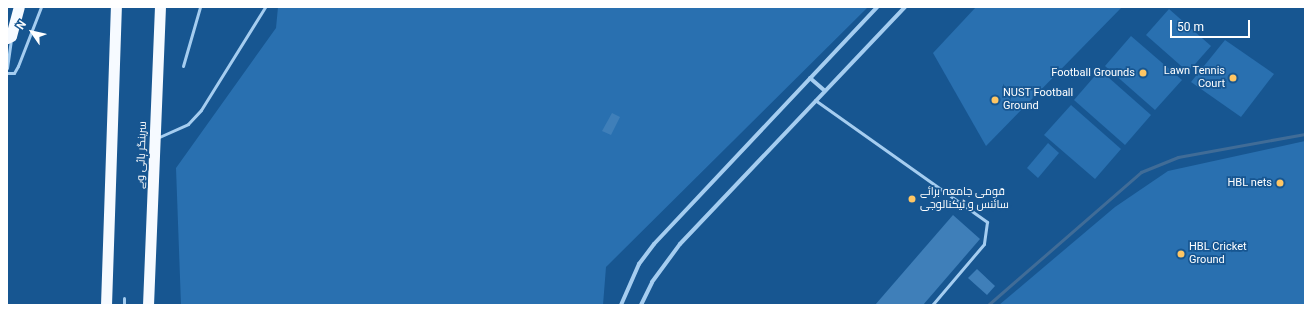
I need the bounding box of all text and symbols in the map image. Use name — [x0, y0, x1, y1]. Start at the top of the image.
north arrow — [12, 12, 52, 52]
scale bar — [1172, 12, 1252, 38]
text: N — [14, 18, 29, 32]
text: 50 m — [1177, 20, 1204, 34]
place label: Lawn Tennis Court — [1164, 65, 1225, 91]
place label: Football Grounds — [1051, 66, 1135, 80]
marker: Football Grounds — [1138, 68, 1148, 78]
marker: Lawn Tennis Court — [1228, 73, 1238, 83]
place label: NUST Football Ground — [1003, 87, 1073, 113]
marker: NUST Football Ground — [990, 95, 1000, 105]
street label: سرینگر ہائی وے — [134, 121, 150, 189]
place label: HBL nets — [1227, 176, 1272, 190]
marker: HBL nets — [1275, 178, 1285, 188]
place label: قومی جامعہ برائے سائنس و ٹیکنالوجی — [920, 186, 1009, 212]
marker: قومی جامعہ برائے سائنس و ٹیکنالوجی — [907, 194, 917, 204]
place label: HBL Cricket Ground — [1189, 241, 1247, 267]
marker: HBL Cricket Ground — [1176, 249, 1186, 259]

